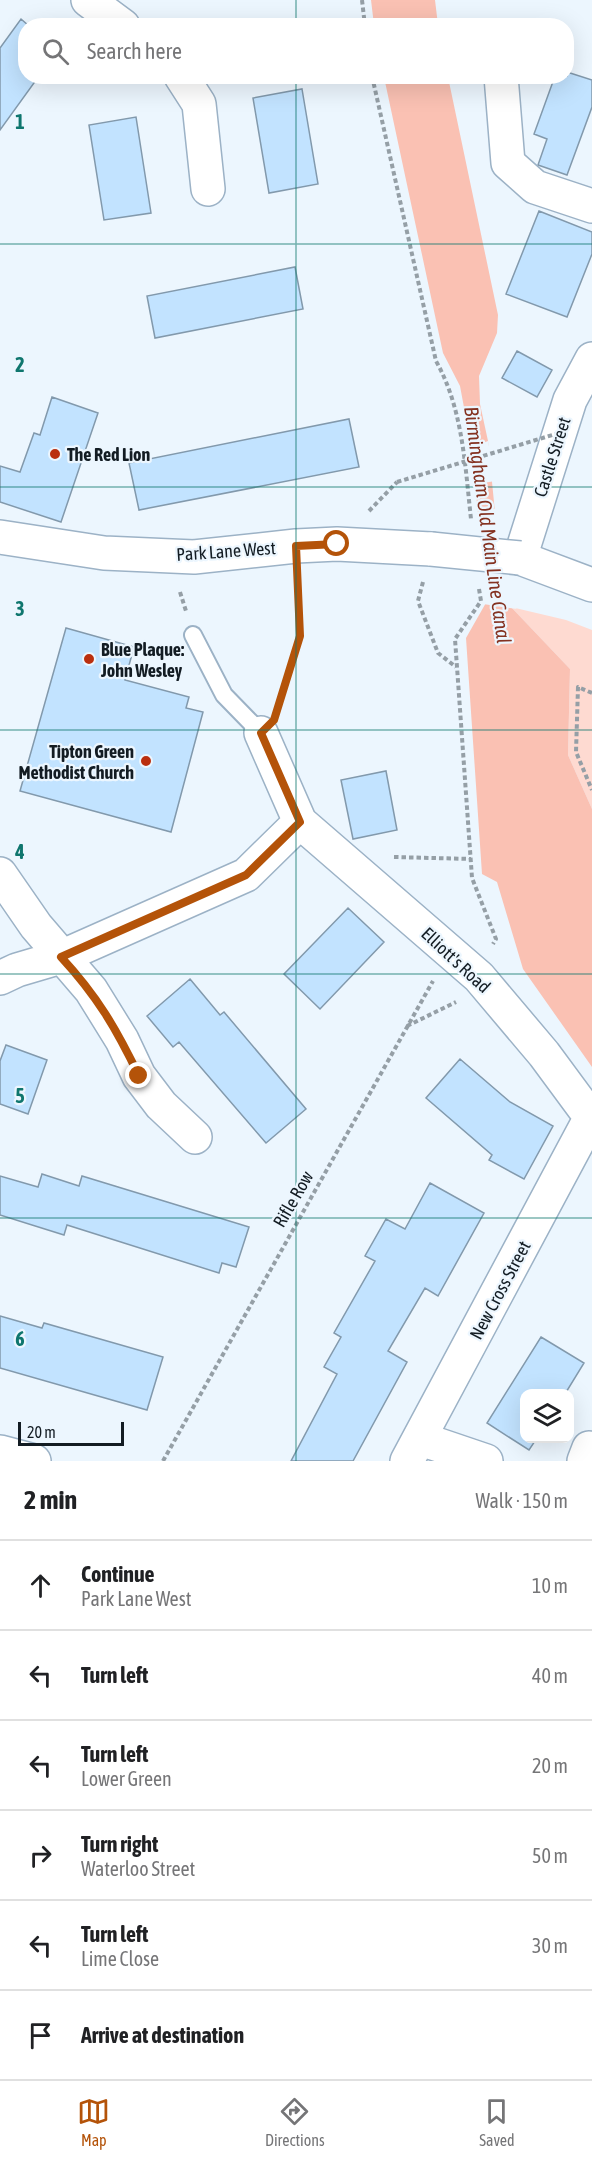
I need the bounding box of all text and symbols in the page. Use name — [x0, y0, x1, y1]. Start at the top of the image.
search box — [18, 18, 574, 84]
icon: search — [39, 35, 72, 68]
text: Search here — [87, 38, 182, 64]
text: 1 — [15, 110, 25, 133]
text: 2 — [15, 353, 25, 376]
water label: Birmingham Old Main Line Canal — [460, 405, 516, 645]
street label: Castle Street — [529, 414, 575, 500]
place label: The Red Lion — [67, 444, 151, 465]
marker: The Red Lion — [48, 447, 62, 461]
route start — [323, 530, 349, 556]
street label: Park Lane West — [176, 537, 276, 565]
text: 3 — [15, 597, 25, 620]
place label: Blue Plaque: John Wesley — [100, 639, 184, 681]
marker: Blue Plaque: John Wesley — [82, 652, 96, 666]
place label: Tipton Green Methodist Church — [18, 741, 134, 783]
marker: Tipton Green Methodist Church — [139, 754, 153, 768]
text: 4 — [14, 840, 25, 863]
street label: Elliott's Road — [417, 923, 495, 997]
route end — [125, 1062, 151, 1088]
text: 5 — [15, 1084, 25, 1107]
street label: Rifle Row — [269, 1167, 318, 1231]
street label: New Cross Street — [465, 1237, 535, 1343]
text: 6 — [15, 1327, 25, 1350]
map controls — [520, 1389, 574, 1443]
button: layers — [520, 1389, 574, 1443]
scale bar — [18, 1419, 124, 1446]
text: 20 m — [27, 1423, 56, 1441]
text: 2 min — [24, 1485, 77, 1515]
text: Walk · 150 m — [476, 1489, 568, 1512]
text: Continue — [81, 1561, 155, 1587]
icon: ahead — [24, 1569, 57, 1602]
text: 10 m — [532, 1574, 568, 1597]
text: Park Lane West — [81, 1587, 192, 1610]
icon: left — [24, 1659, 57, 1692]
text: Turn left — [81, 1662, 148, 1688]
text: 40 m — [532, 1664, 568, 1687]
text: Turn left — [81, 1741, 148, 1767]
icon: left — [24, 1749, 57, 1782]
text: 20 m — [532, 1754, 568, 1777]
text: Lower Green — [81, 1767, 172, 1790]
text: Turn right — [81, 1831, 158, 1857]
icon: right — [24, 1839, 57, 1872]
text: 50 m — [532, 1844, 568, 1867]
text: Waterloo Street — [81, 1857, 195, 1880]
text: Turn left — [81, 1921, 148, 1947]
icon: left — [24, 1929, 57, 1962]
text: 30 m — [532, 1934, 568, 1957]
text: Lime Close — [81, 1947, 159, 1970]
icon: arrive — [24, 2019, 57, 2052]
text: Arrive at destination — [81, 2022, 244, 2048]
tab: Map — [77, 2095, 110, 2149]
tab: Directions — [265, 2095, 325, 2149]
tab: Saved — [479, 2095, 515, 2149]

